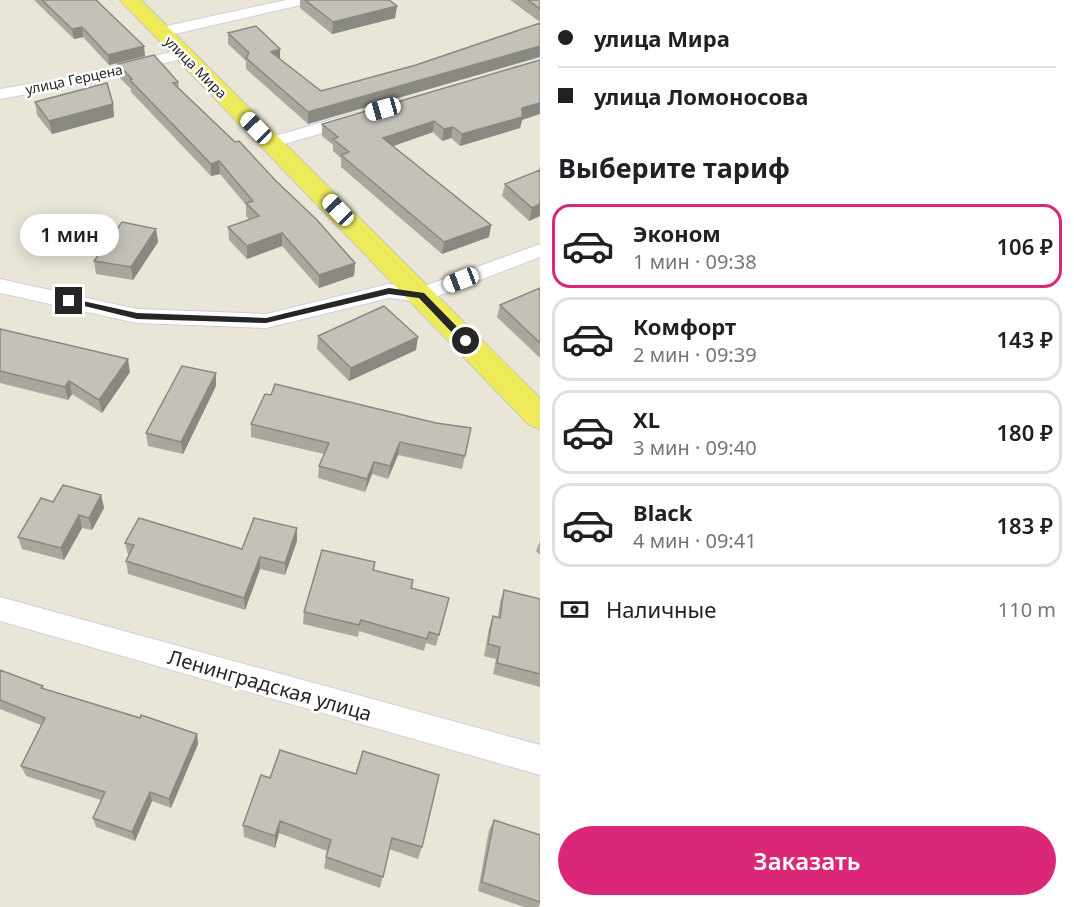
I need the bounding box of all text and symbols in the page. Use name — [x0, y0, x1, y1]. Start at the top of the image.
text: улица Мира — [594, 23, 730, 53]
street label: улица Мира — [161, 32, 231, 102]
street label: улица Герцена — [24, 59, 124, 99]
text: улица Ломоносова — [594, 81, 808, 111]
car — [363, 95, 403, 123]
car — [237, 109, 275, 147]
text: Выберите тариф — [558, 149, 790, 186]
car — [319, 191, 357, 229]
callout: 1 мин — [20, 214, 118, 256]
text: Эконом — [633, 218, 721, 248]
icon: car — [561, 219, 615, 273]
text: 1 мин — [40, 221, 99, 248]
text: 106 ₽ — [996, 231, 1053, 261]
text: 1 мин · 09:38 — [633, 248, 757, 275]
car — [441, 265, 481, 295]
route end — [55, 287, 82, 314]
text: Комфорт — [633, 311, 736, 341]
icon: car — [561, 312, 615, 366]
text: 143 ₽ — [996, 324, 1053, 354]
route start — [452, 327, 479, 354]
text: 2 мин · 09:39 — [633, 341, 757, 368]
text: XL — [633, 404, 660, 434]
icon: car — [561, 405, 615, 459]
text: 180 ₽ — [996, 417, 1053, 447]
text: 3 мин · 09:40 — [633, 434, 757, 461]
text: Black — [633, 497, 692, 527]
icon: car — [561, 498, 615, 552]
text: 183 ₽ — [996, 510, 1053, 540]
text: 4 мин · 09:41 — [633, 527, 757, 554]
icon: cash — [558, 593, 591, 626]
text: Наличные — [606, 594, 716, 624]
text: 110 m — [998, 596, 1056, 623]
street label: Ленинградская улица — [165, 643, 375, 727]
button: Заказать — [558, 826, 1056, 895]

